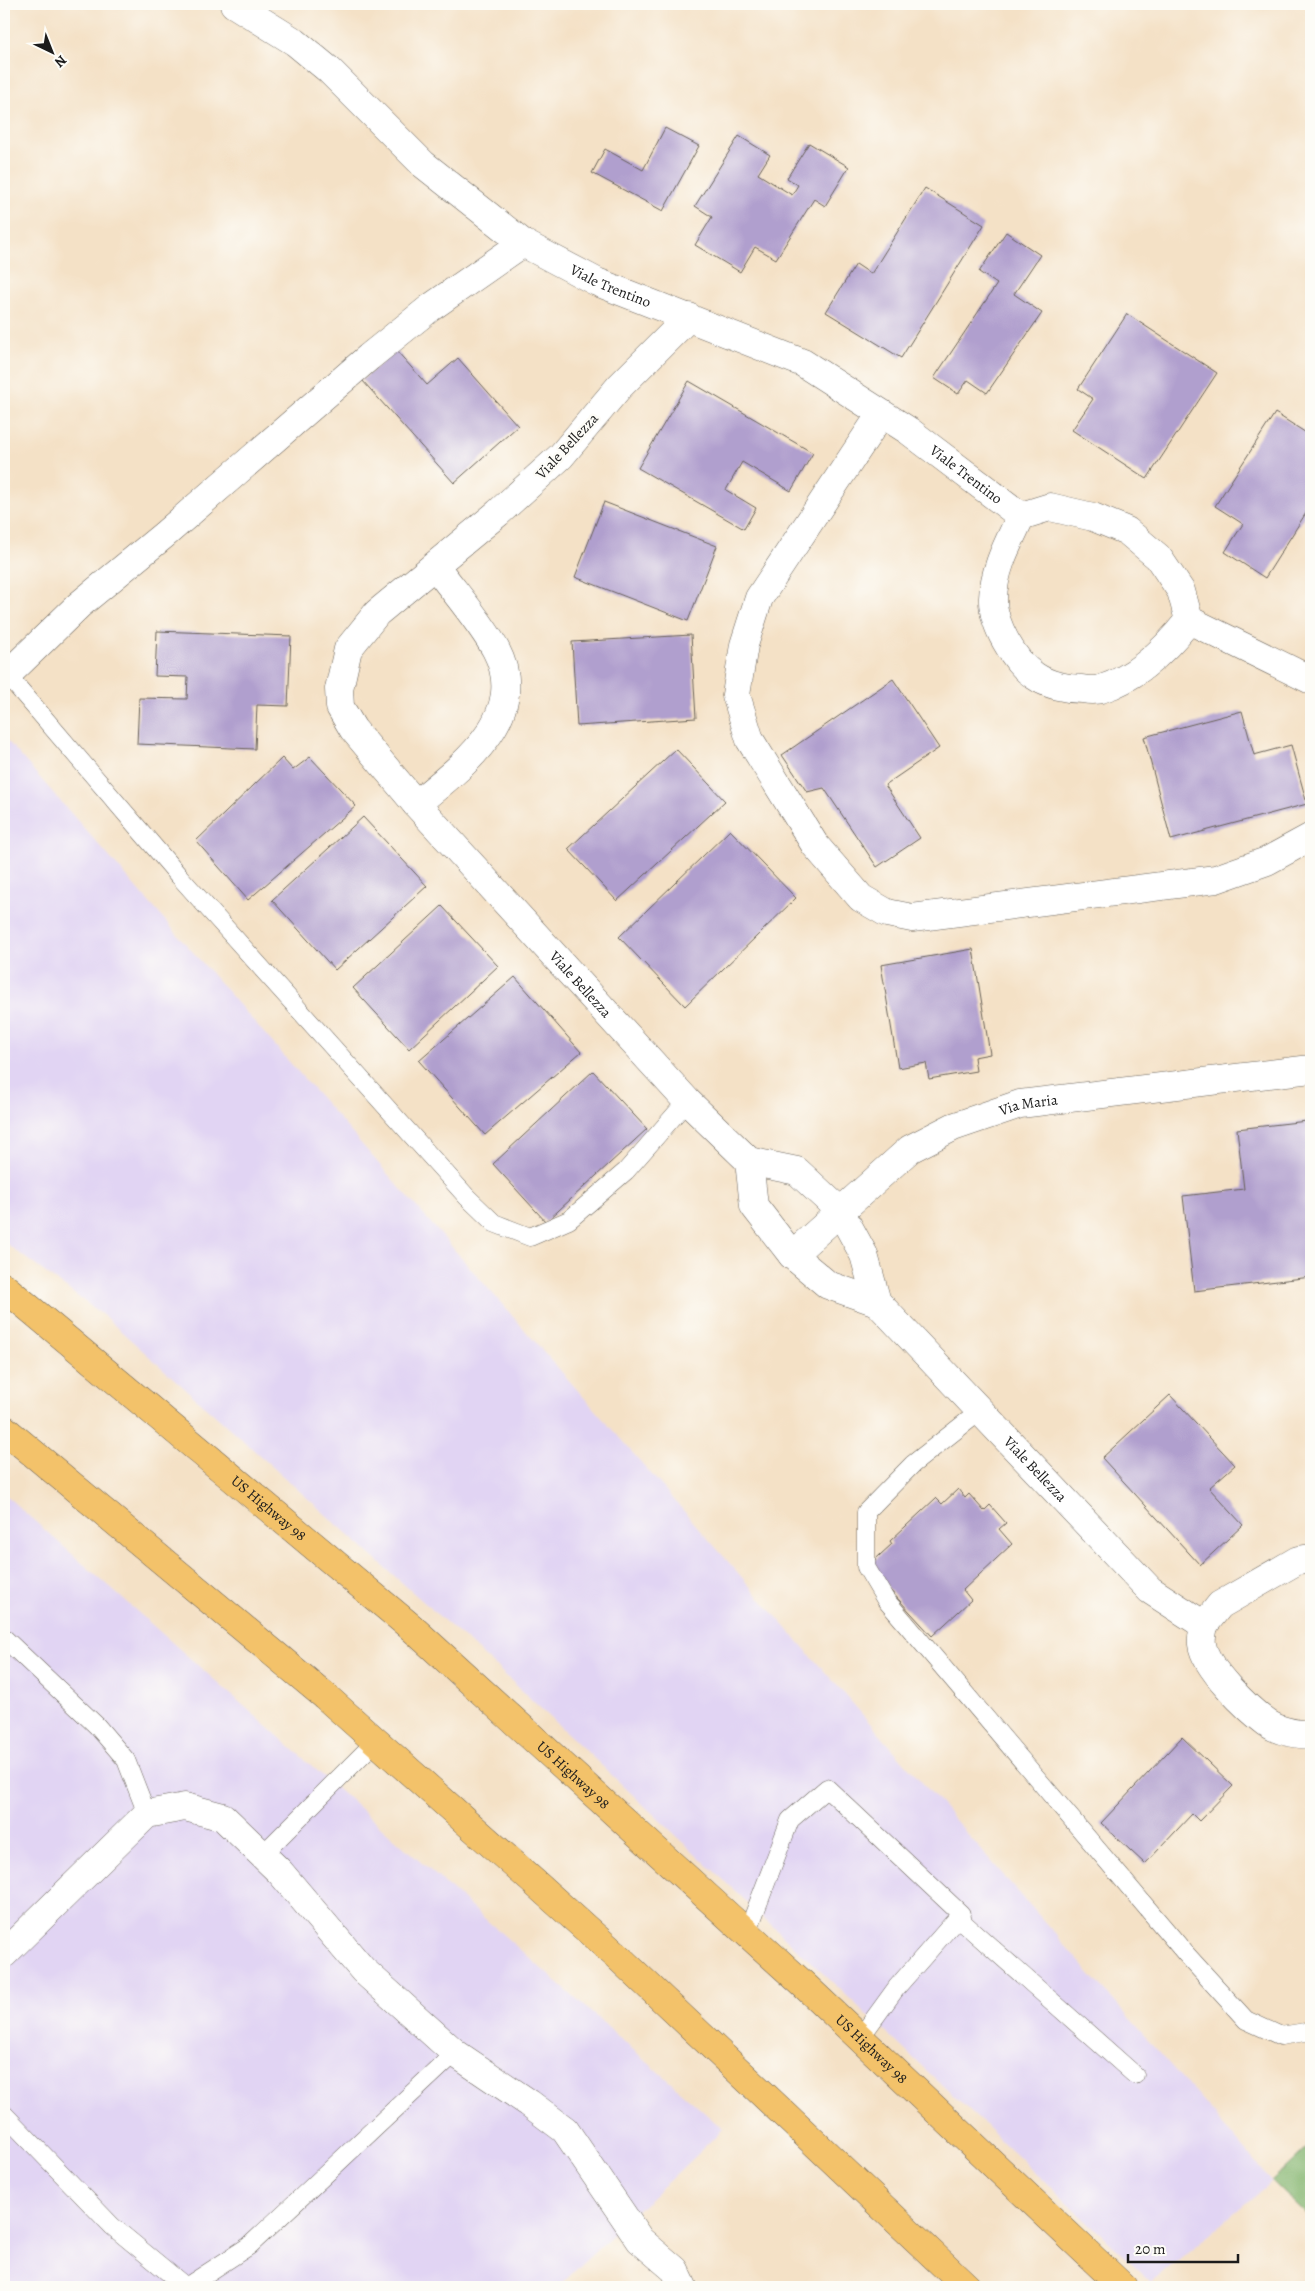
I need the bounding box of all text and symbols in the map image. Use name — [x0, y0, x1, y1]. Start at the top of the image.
north arrow — [28, 28, 78, 78]
text: N — [50, 51, 71, 72]
street label: Viale Trentino — [566, 259, 654, 312]
street label: Viale Bellezza — [531, 409, 603, 484]
street label: Viale Trentino — [925, 440, 1007, 508]
street label: Viale Bellezza — [544, 946, 616, 1022]
street label: Via Maria — [996, 1090, 1059, 1121]
street label: Viale Bellezza — [999, 1431, 1071, 1506]
street label: US Highway 98 — [227, 1471, 311, 1546]
street label: US Highway 98 — [532, 1736, 614, 1814]
street label: US Highway 98 — [831, 2010, 912, 2088]
scale bar — [1128, 2231, 1238, 2263]
text: 20 m — [1135, 2239, 1166, 2259]

